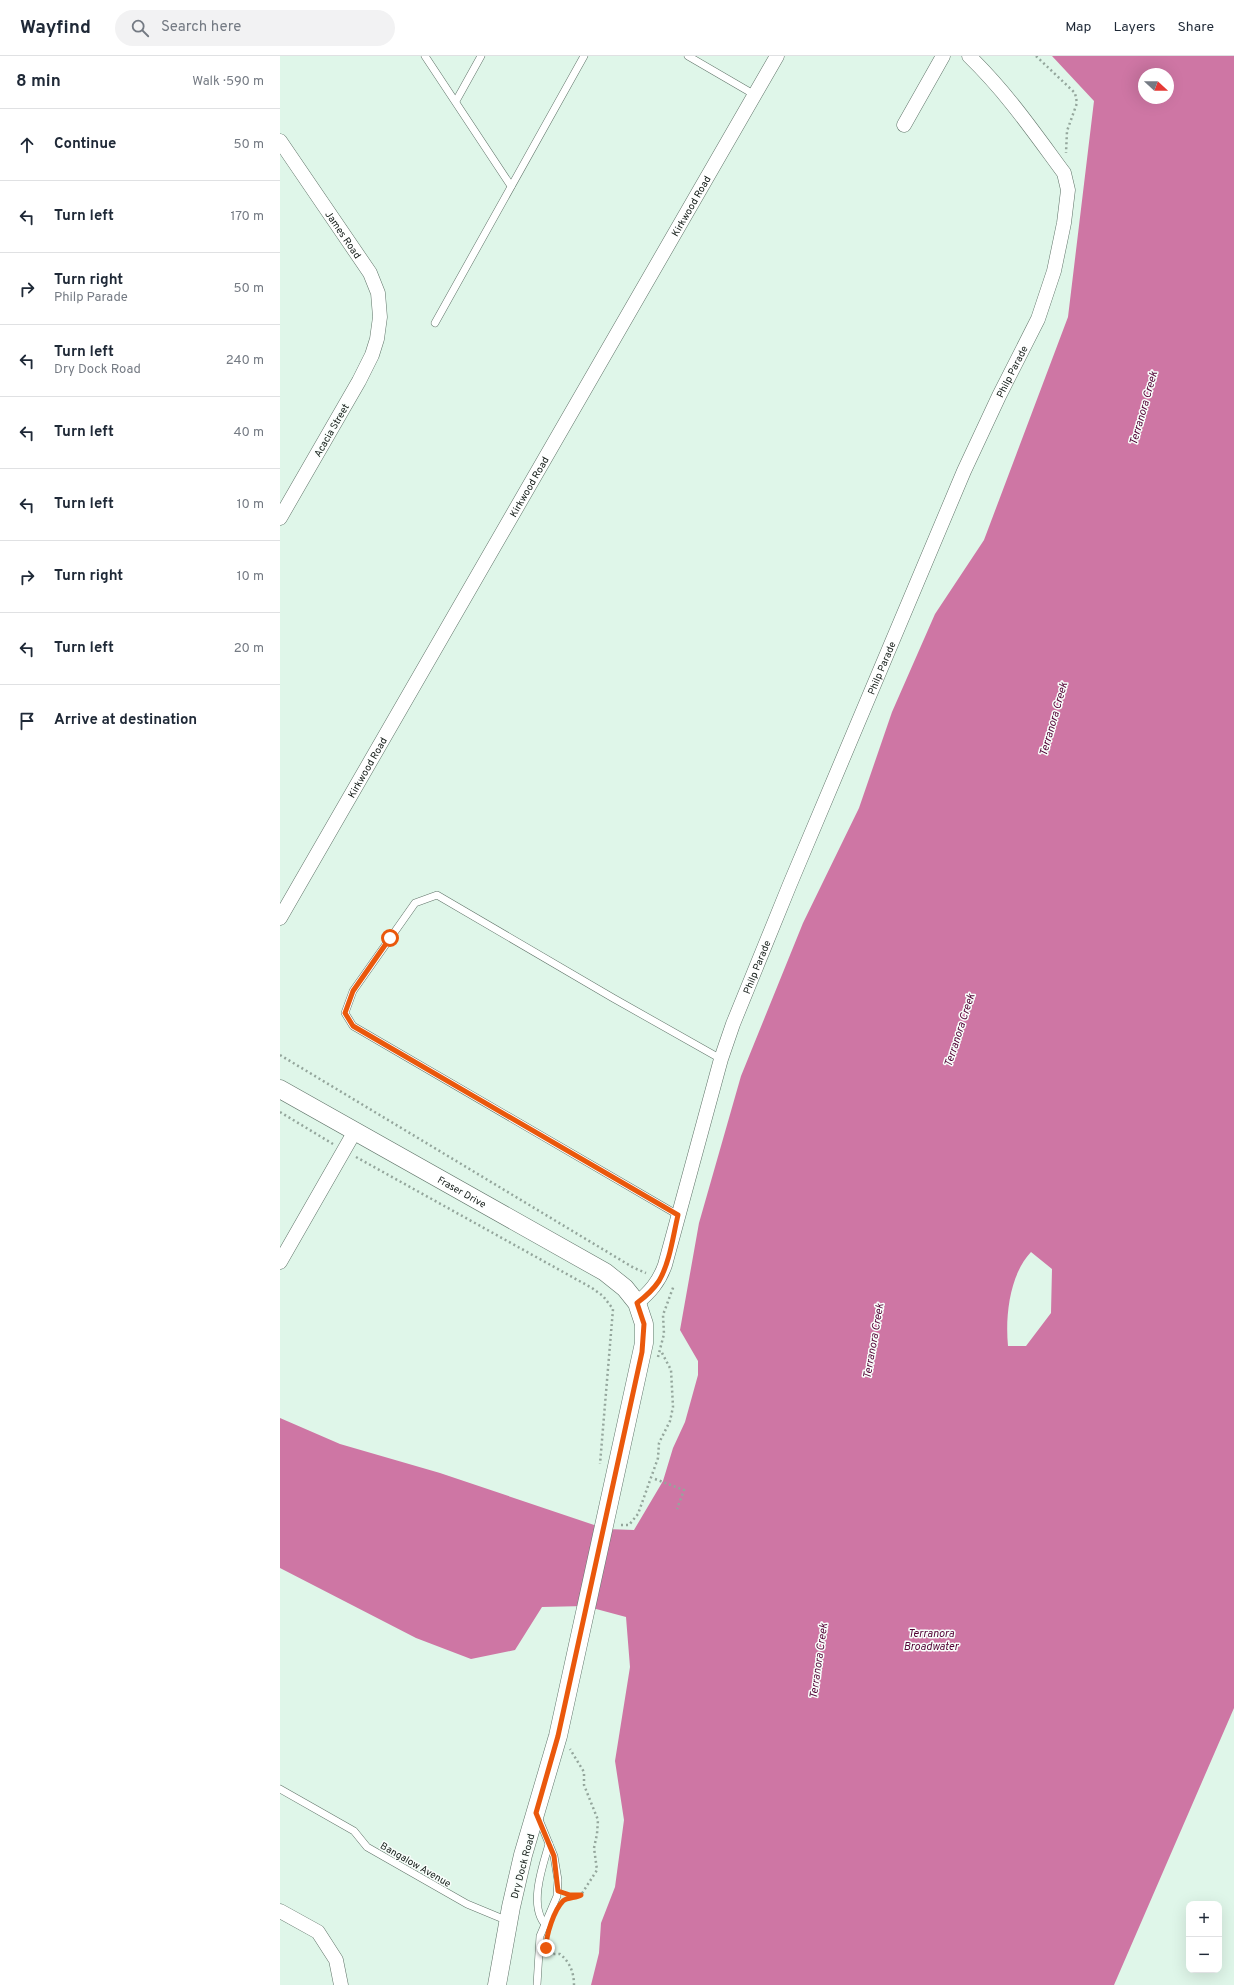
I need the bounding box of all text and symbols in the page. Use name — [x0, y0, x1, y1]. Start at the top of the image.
search box — [115, 10, 395, 46]
text: Wayfind — [20, 16, 91, 40]
icon: search — [129, 17, 151, 39]
text: Search here — [161, 18, 241, 37]
text: Map — [1065, 19, 1091, 36]
text: Layers — [1113, 19, 1155, 36]
text: Share — [1177, 19, 1214, 36]
north arrow — [1138, 68, 1174, 104]
text: 8 min — [16, 71, 61, 93]
text: Walk · 590 m — [192, 74, 264, 90]
icon: ahead — [16, 134, 38, 156]
text: Continue — [54, 135, 116, 154]
text: 50 m — [234, 137, 264, 153]
street label: Kirkwood Road — [669, 174, 714, 239]
icon: left — [16, 206, 38, 228]
text: Turn left — [54, 207, 114, 226]
text: 170 m — [230, 209, 264, 225]
street label: James Road — [322, 209, 363, 262]
text: Turn right — [54, 271, 123, 290]
icon: right — [16, 278, 38, 300]
text: 50 m — [234, 281, 264, 297]
text: Philp Parade — [54, 290, 128, 306]
text: Turn left — [54, 343, 114, 362]
street label: Philp Parade — [994, 344, 1031, 400]
icon: left — [16, 350, 38, 372]
text: 240 m — [226, 353, 264, 369]
text: Dry Dock Road — [54, 362, 141, 378]
water label: Terranora Creek — [1127, 369, 1161, 447]
street label: Acacia Street — [312, 401, 353, 460]
icon: left — [16, 422, 38, 444]
text: Turn left — [54, 423, 114, 442]
text: 40 m — [234, 425, 264, 441]
street label: Kirkwood Road — [507, 455, 553, 520]
icon: left — [16, 494, 38, 516]
text: Turn left — [54, 495, 114, 514]
text: 10 m — [237, 497, 264, 513]
icon: right — [16, 566, 38, 588]
text: Turn right — [54, 567, 123, 586]
text: 10 m — [237, 569, 264, 585]
icon: left — [16, 638, 38, 660]
text: Turn left — [54, 639, 114, 658]
street label: Philp Parade — [865, 640, 899, 697]
text: 20 m — [234, 641, 264, 657]
water label: Terranora Creek — [1037, 680, 1071, 758]
icon: arrive — [16, 710, 38, 732]
text: Arrive at destination — [54, 711, 197, 730]
street label: Kirkwood Road — [346, 735, 391, 801]
route start — [381, 929, 399, 947]
street label: Philp Parade — [741, 939, 774, 996]
water label: Terranora Creek — [941, 991, 979, 1069]
street label: Fraser Drive — [435, 1174, 488, 1212]
water label: Terranora Creek — [860, 1302, 888, 1380]
water label: Terranora Creek — [807, 1622, 831, 1700]
water label: Terranora Broadwater — [903, 1627, 959, 1654]
street label: Dry Dock Road — [509, 1832, 538, 1900]
street label: Bangalow Avenue — [378, 1840, 453, 1891]
map controls — [1186, 1901, 1222, 1973]
button: + — [1186, 1901, 1222, 1937]
button: − — [1186, 1937, 1222, 1973]
route end — [537, 1939, 555, 1957]

